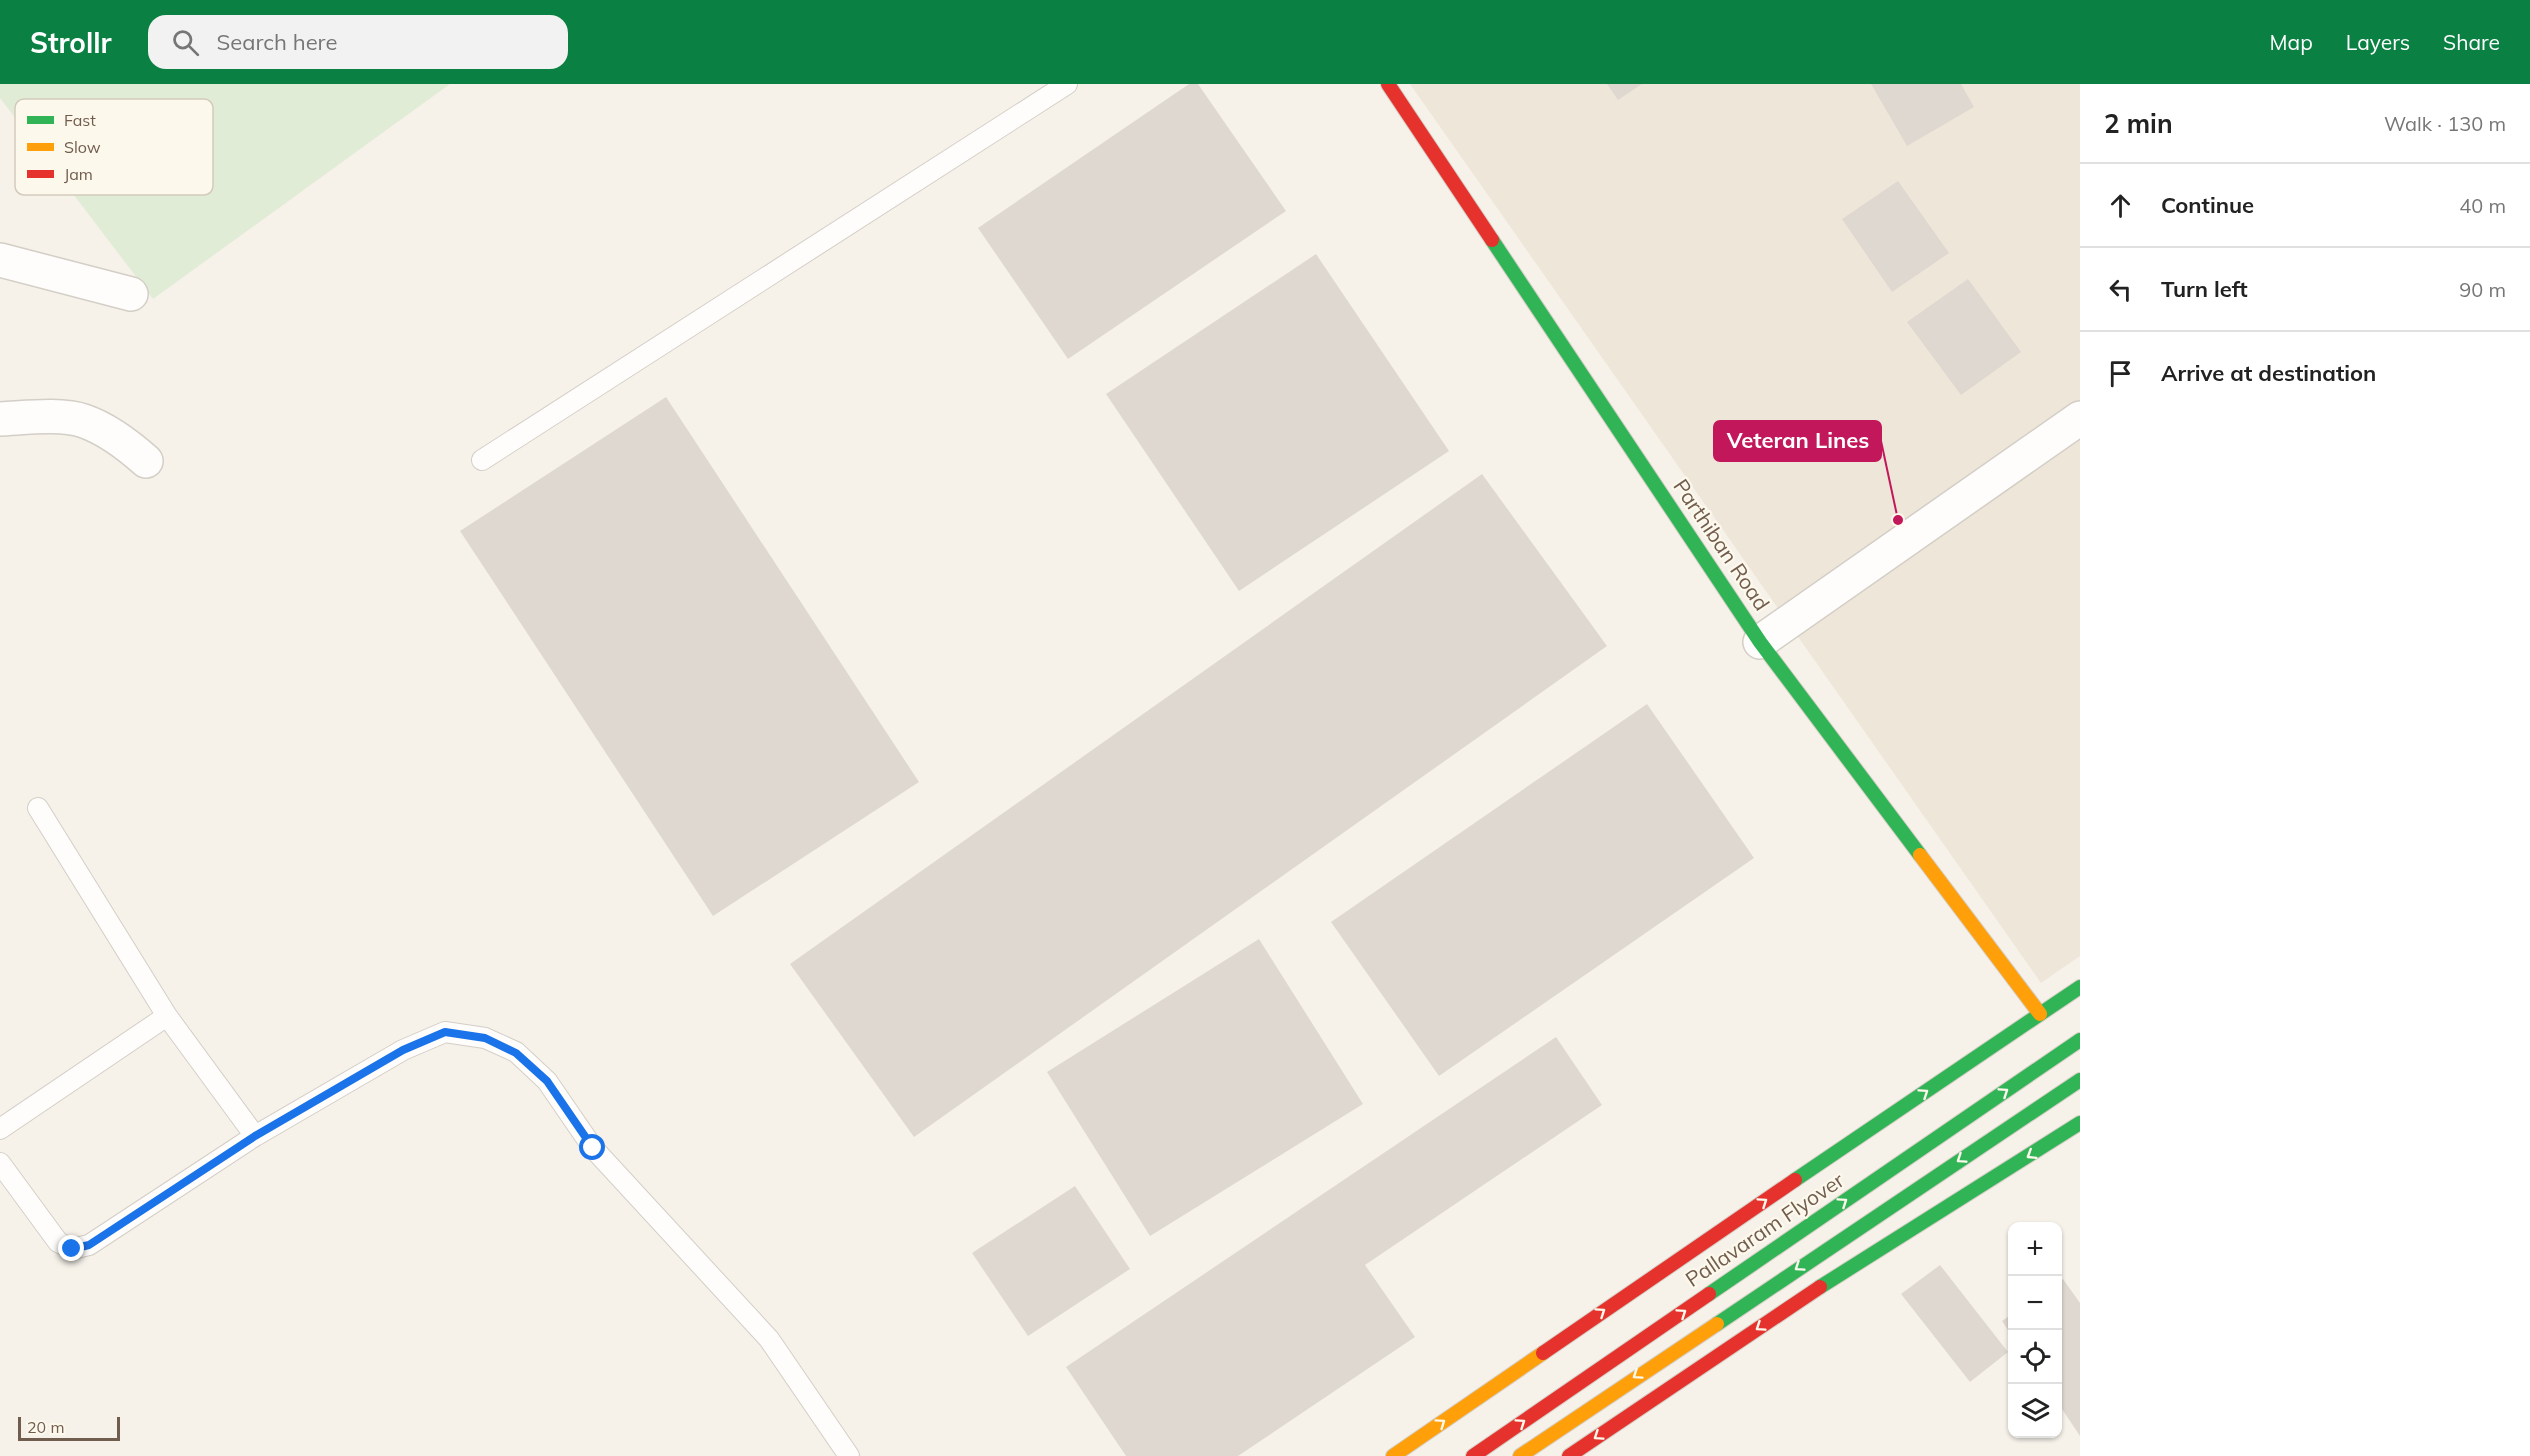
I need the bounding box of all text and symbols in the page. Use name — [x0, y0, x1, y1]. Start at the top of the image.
search box — [148, 15, 568, 69]
text: Strollr — [30, 25, 112, 60]
icon: search — [169, 26, 202, 59]
text: Search here — [217, 28, 337, 56]
text: Map — [2270, 29, 2313, 55]
text: Layers — [2346, 29, 2410, 55]
text: Share — [2443, 29, 2500, 55]
legend — [15, 99, 213, 195]
text: 2 min — [2104, 107, 2173, 140]
text: Fast — [64, 110, 96, 130]
text: Walk · 130 m — [2384, 111, 2506, 136]
text: Slow — [64, 137, 101, 157]
text: Jam — [64, 164, 93, 184]
icon: ahead — [2104, 189, 2137, 222]
text: Continue — [2161, 191, 2254, 219]
text: 40 m — [2459, 193, 2506, 218]
icon: left — [2104, 273, 2137, 306]
text: Turn left — [2161, 275, 2248, 303]
text: 90 m — [2459, 277, 2506, 302]
icon: arrive — [2104, 357, 2137, 390]
text: Arrive at destination — [2161, 359, 2376, 387]
callout: Veteran Lines — [1714, 421, 1881, 461]
text: Veteran Lines — [1726, 426, 1869, 454]
street label: Parthiban Road — [1668, 474, 1775, 615]
one-way arrow — [1997, 1088, 2008, 1099]
one-way arrow — [1917, 1089, 1928, 1100]
route start — [579, 1134, 605, 1160]
one-way arrow — [2026, 1147, 2037, 1158]
one-way arrow — [1957, 1152, 1968, 1163]
street label: Pallavaram Flyover — [1680, 1166, 1849, 1292]
one-way arrow — [1756, 1198, 1767, 1209]
one-way arrow — [1836, 1198, 1847, 1209]
map controls — [2008, 1222, 2062, 1438]
button: + — [2008, 1222, 2062, 1276]
route end — [58, 1235, 84, 1261]
one-way arrow — [1795, 1260, 1806, 1271]
button: − — [2008, 1276, 2062, 1330]
one-way arrow — [1594, 1308, 1605, 1319]
one-way arrow — [1675, 1309, 1686, 1320]
one-way arrow — [1755, 1320, 1766, 1331]
button: locate — [2008, 1330, 2062, 1384]
one-way arrow — [1633, 1368, 1643, 1380]
button: layers — [2008, 1384, 2062, 1438]
scale bar — [18, 1414, 120, 1442]
text: 20 m — [27, 1417, 64, 1437]
one-way arrow — [1434, 1419, 1445, 1430]
one-way arrow — [1514, 1419, 1525, 1430]
one-way arrow — [1594, 1429, 1605, 1440]

